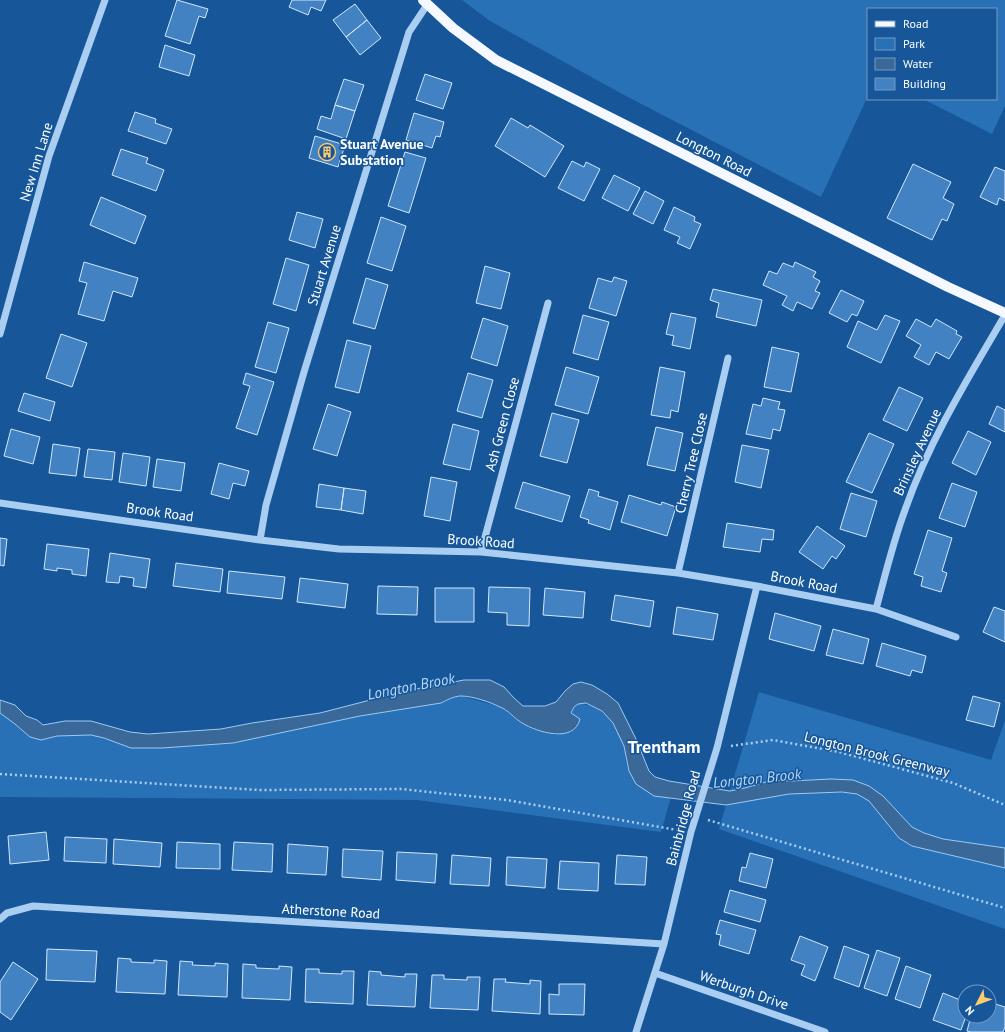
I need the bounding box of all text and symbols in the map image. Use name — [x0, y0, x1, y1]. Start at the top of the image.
legend — [867, 8, 997, 100]
text: Road — [903, 16, 928, 31]
text: Park — [903, 36, 925, 51]
text: Water — [903, 56, 933, 71]
text: Building — [903, 76, 946, 91]
street label: New Inn Lane — [15, 120, 57, 204]
street label: Longton Road — [673, 127, 755, 181]
place label: Stuart Avenue Substation — [340, 135, 424, 169]
building icon: Stuart Avenue Substation — [317, 142, 337, 162]
street label: Stuart Avenue — [303, 222, 345, 308]
street label: Ash Green Close — [481, 375, 523, 473]
street label: Brinsley Avenue — [889, 406, 945, 498]
street label: Cherry Tree Close — [671, 411, 711, 515]
street label: Brook Road — [125, 498, 195, 526]
street label: Brook Road — [447, 530, 515, 552]
street label: Brook Road — [769, 567, 839, 597]
water label: Longton Brook — [366, 668, 458, 704]
street label: Longton Brook Greenway — [802, 727, 952, 781]
district label: Trentham — [627, 735, 701, 758]
water label: Longton Brook — [712, 764, 803, 792]
street label: Bainbridge Road — [662, 768, 704, 868]
street label: Atherstone Road — [281, 899, 381, 923]
street label: Werburgh Drive — [697, 966, 791, 1014]
north arrow — [957, 984, 997, 1024]
text: N — [962, 1003, 977, 1018]

